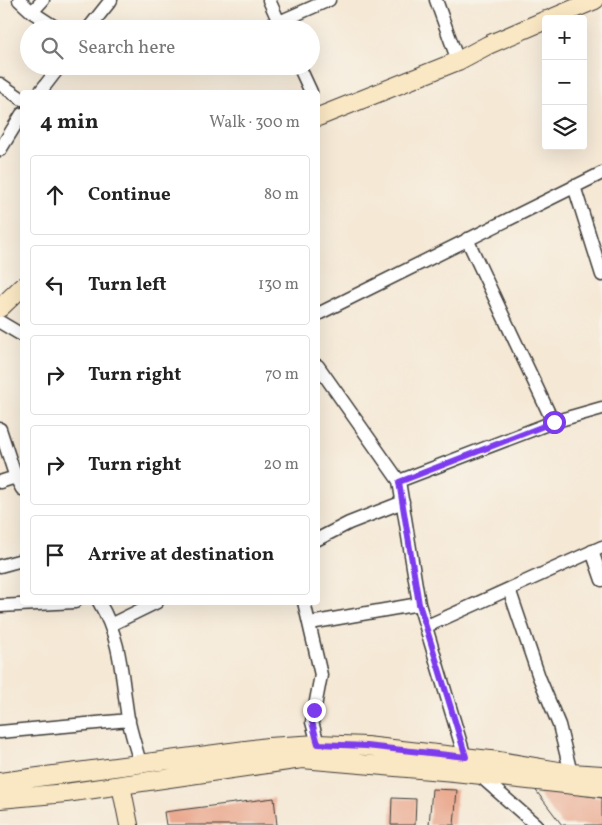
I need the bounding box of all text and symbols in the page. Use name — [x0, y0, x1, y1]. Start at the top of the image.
map controls — [542, 15, 587, 150]
button: + — [542, 15, 587, 60]
search box — [20, 20, 320, 75]
icon: search — [38, 34, 66, 62]
text: Search here — [78, 35, 175, 61]
button: − — [542, 60, 587, 105]
button: layers — [542, 105, 587, 150]
text: 4 min — [40, 108, 99, 137]
text: Walk · 300 m — [209, 112, 300, 134]
icon: ahead — [41, 181, 69, 209]
text: Continue — [88, 182, 171, 208]
text: 80 m — [264, 184, 299, 206]
icon: left — [41, 271, 69, 299]
text: Turn left — [88, 272, 167, 298]
text: 130 m — [258, 274, 299, 296]
icon: right — [41, 361, 69, 389]
text: Turn right — [88, 362, 181, 388]
text: 70 m — [265, 364, 299, 386]
route start — [543, 411, 566, 434]
icon: right — [41, 451, 69, 479]
text: Turn right — [88, 452, 181, 478]
text: 20 m — [264, 454, 299, 476]
icon: arrive — [41, 541, 69, 569]
text: Arrive at destination — [88, 542, 274, 568]
route end — [303, 699, 326, 722]

